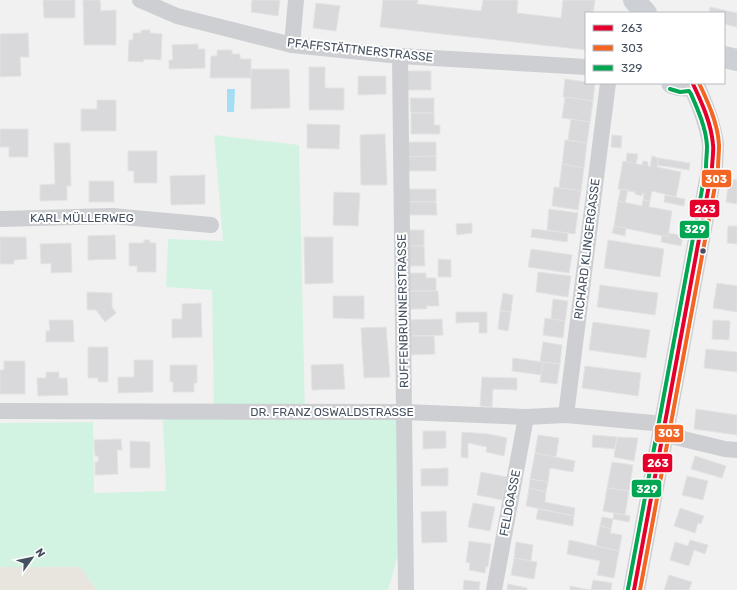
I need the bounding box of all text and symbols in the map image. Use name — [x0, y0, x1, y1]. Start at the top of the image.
legend — [585, 12, 725, 84]
text: 263 — [621, 21, 643, 35]
street label: PFAFFSTÄTTNERSTRASSE — [286, 35, 434, 65]
text: 303 — [621, 41, 643, 55]
text: 329 — [621, 61, 642, 75]
line badge: 303 — [701, 169, 732, 188]
text: 303 — [705, 173, 727, 186]
street label: RICHARD KLINGERGASSE — [571, 178, 603, 320]
line badge: 263 — [689, 199, 720, 218]
text: 263 — [694, 203, 716, 216]
street label: KARL MÜLLERWEG — [30, 211, 134, 225]
line badge: 329 — [679, 220, 710, 239]
text: 329 — [684, 223, 706, 236]
street label: RUFFENBRUNNERSTRASSE — [395, 234, 411, 388]
unlabelled marker — [698, 246, 708, 256]
street label: DR. FRANZ OSWALDSTRASSE — [250, 405, 414, 419]
line badge: 303 — [654, 424, 684, 443]
text: 303 — [658, 427, 680, 440]
line badge: 263 — [642, 453, 673, 473]
text: 263 — [647, 457, 669, 470]
street label: FELDGASSE — [497, 469, 523, 537]
line badge: 329 — [631, 479, 662, 498]
text: 329 — [636, 483, 658, 496]
north arrow — [12, 538, 52, 578]
text: N — [32, 546, 48, 560]

